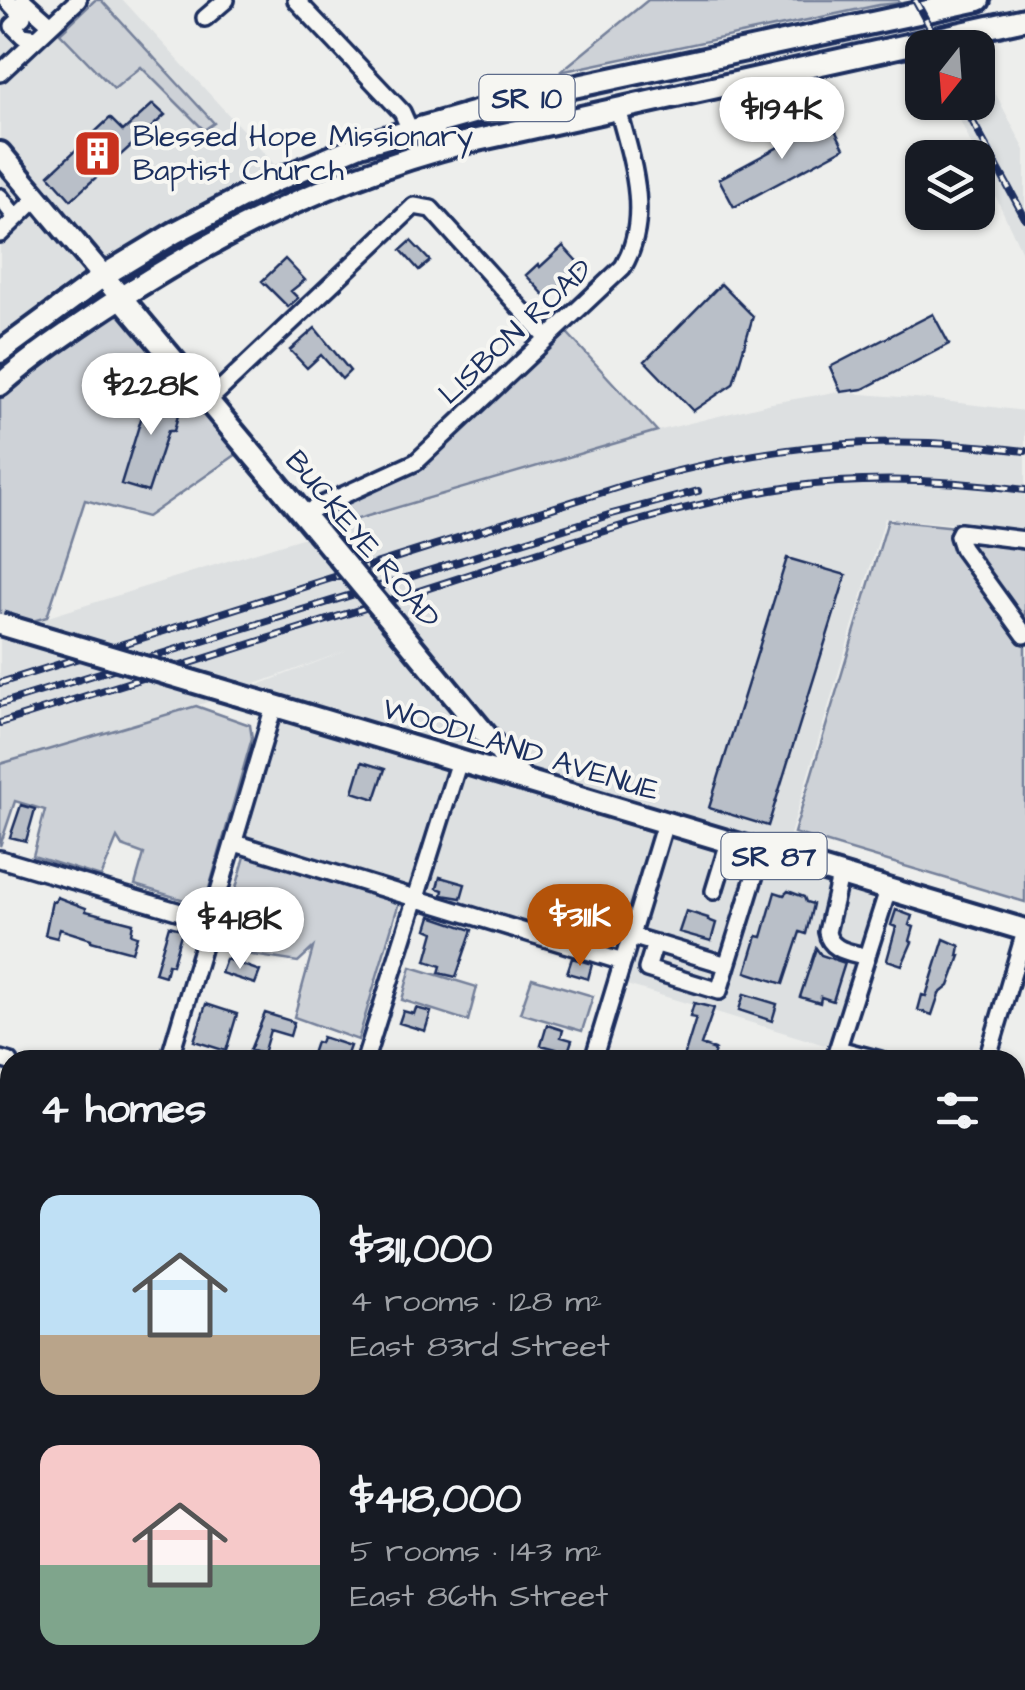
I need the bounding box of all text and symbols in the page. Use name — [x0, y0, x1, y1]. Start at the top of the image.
north arrow — [905, 30, 995, 120]
map controls — [905, 30, 995, 230]
road number: SR 10 — [480, 75, 574, 121]
pin: $194K — [712, 77, 852, 162]
text: $194K — [741, 87, 823, 132]
place label: Blessed Hope Missionary Baptist Church — [133, 116, 473, 192]
building icon: Blessed Hope Missionary Baptist Church — [72, 127, 124, 179]
button: layers — [905, 140, 995, 230]
street label: LISBON ROAD — [429, 249, 602, 414]
pin: $228K — [81, 353, 221, 438]
text: $228K — [104, 363, 198, 408]
street label: BUCKEYE ROAD — [275, 441, 449, 638]
street label: WOODLAND AVENUE — [377, 688, 664, 812]
road number: SR 87 — [722, 833, 826, 879]
pin: $311K — [510, 884, 650, 969]
pin: $418K — [170, 887, 310, 972]
text: $311K — [549, 894, 611, 939]
text: $418K — [198, 897, 282, 942]
text: 4 homes — [40, 1081, 206, 1139]
icon: filters — [930, 1083, 985, 1138]
text: $311,000 — [350, 1221, 492, 1279]
icon: home — [120, 1235, 240, 1355]
text: 4 rooms · 128 m² — [350, 1279, 602, 1324]
text: East 83rd Street — [350, 1324, 610, 1369]
text: $418,000 — [350, 1471, 522, 1529]
icon: home — [120, 1485, 240, 1605]
text: 5 rooms · 143 m² — [350, 1529, 602, 1574]
text: East 86th Street — [350, 1574, 608, 1619]

